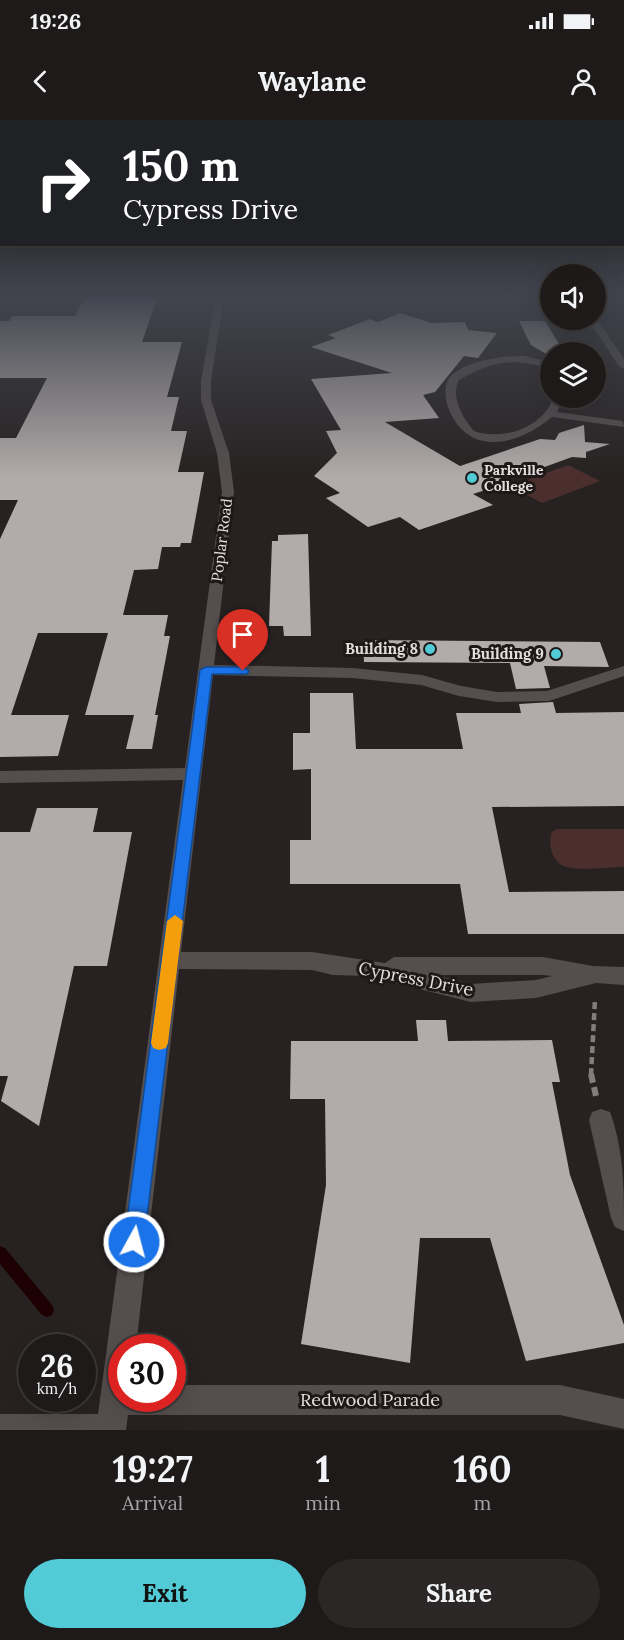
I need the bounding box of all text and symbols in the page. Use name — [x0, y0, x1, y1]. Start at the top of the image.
text: 19:26 — [30, 7, 81, 35]
text: Waylane — [258, 64, 366, 98]
icon: back — [24, 65, 57, 98]
icon: person — [567, 65, 600, 98]
text: 150 m — [123, 139, 239, 193]
icon: right — [24, 144, 102, 222]
text: Cypress Drive — [123, 192, 298, 226]
map controls — [540, 264, 606, 408]
button: sound — [540, 264, 606, 330]
button: layers — [540, 342, 606, 408]
place label: Parkville College — [484, 461, 544, 495]
marker: Parkville College — [465, 471, 479, 485]
street label: Poplar Road — [207, 497, 236, 583]
pin — [217, 609, 268, 671]
icon: arrive — [226, 618, 259, 651]
place label: Building 8 — [345, 639, 418, 658]
marker: Building 8 — [423, 642, 437, 656]
place label: Building 9 — [471, 644, 544, 663]
marker: Building 9 — [549, 647, 563, 661]
street label: Cypress Drive — [357, 956, 476, 1001]
position arrow — [102, 1210, 166, 1274]
speed limit sign: 30 — [108, 1334, 186, 1412]
text: 26 — [40, 1347, 74, 1385]
text: km/h — [37, 1379, 77, 1398]
street label: Redwood Parade — [300, 1388, 440, 1411]
text: 19:27 — [112, 1446, 193, 1492]
text: 1 — [316, 1446, 330, 1492]
text: 160 — [453, 1446, 512, 1492]
text: Arrival — [122, 1490, 183, 1515]
text: min — [305, 1490, 341, 1515]
text: m — [474, 1490, 491, 1515]
button: Exit — [24, 1559, 306, 1628]
button: Share — [318, 1559, 600, 1628]

